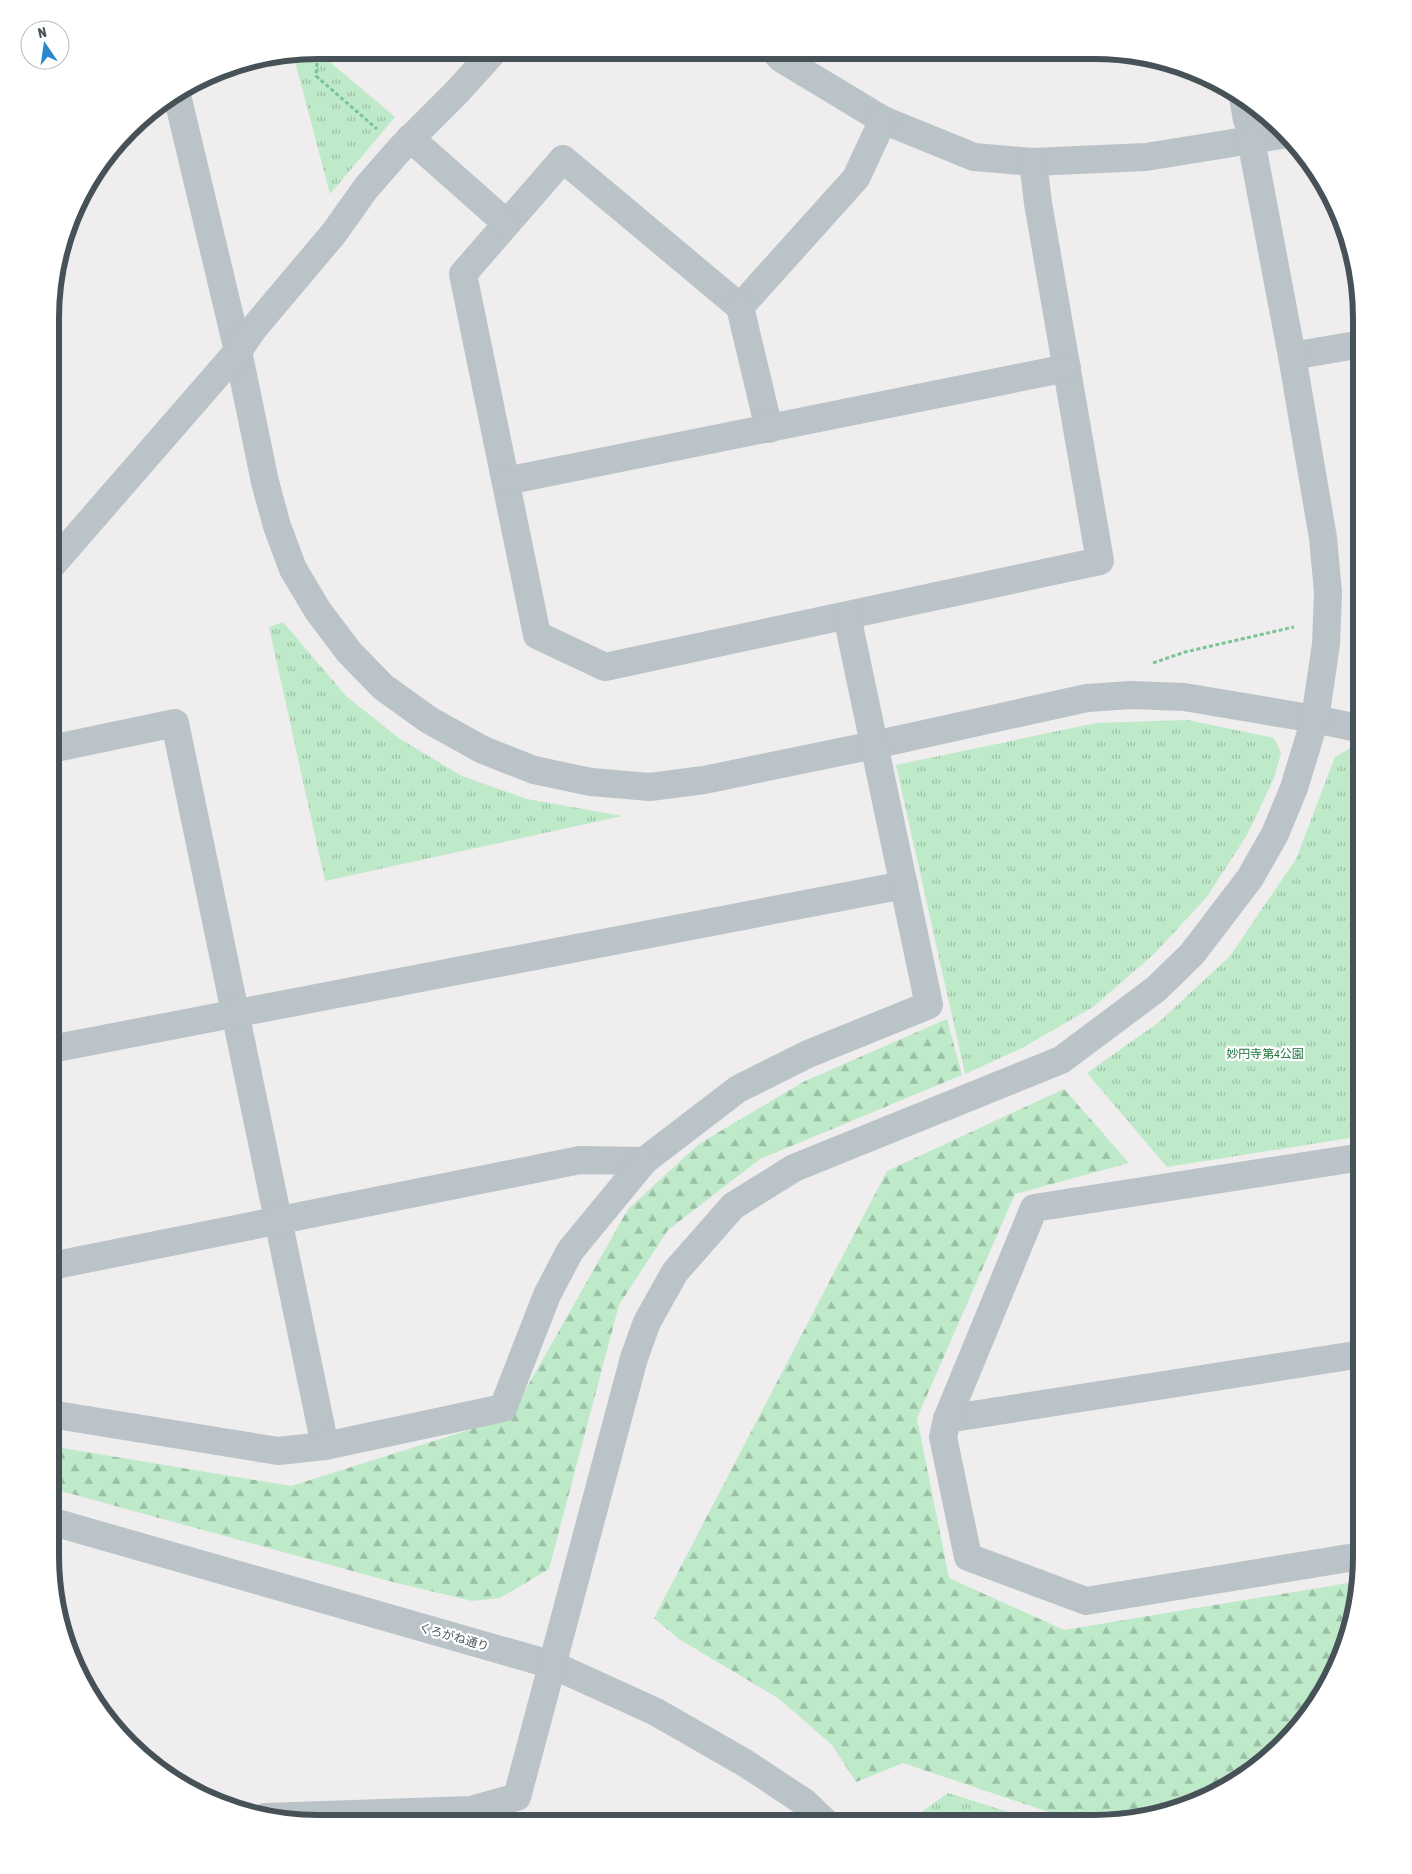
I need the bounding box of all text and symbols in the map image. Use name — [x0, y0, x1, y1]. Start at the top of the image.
north arrow — [20, 20, 70, 70]
text: N — [36, 24, 48, 41]
park label: 妙円寺第4公園 — [1226, 1047, 1304, 1061]
street label: くろがね通り — [417, 1620, 491, 1654]

